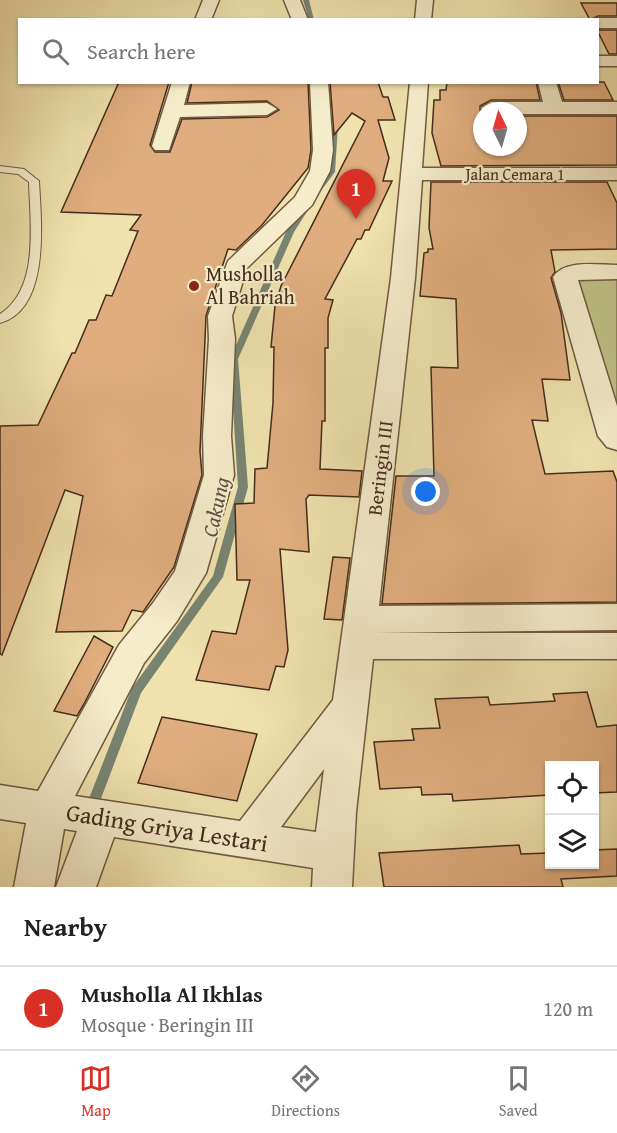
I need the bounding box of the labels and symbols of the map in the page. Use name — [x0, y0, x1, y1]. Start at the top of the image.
north arrow — [473, 102, 527, 156]
street label: Jalan Cemara 1 — [463, 162, 565, 186]
pin: 1 — [336, 170, 376, 219]
place label: Musholla Al Bahriah — [206, 259, 295, 311]
marker: Musholla Al Bahriah — [187, 279, 201, 293]
street label: Beringin III — [359, 419, 400, 517]
water label: Cakung — [194, 474, 237, 540]
your location — [411, 477, 440, 506]
street label: Gading Griya Lestari — [64, 794, 271, 861]

